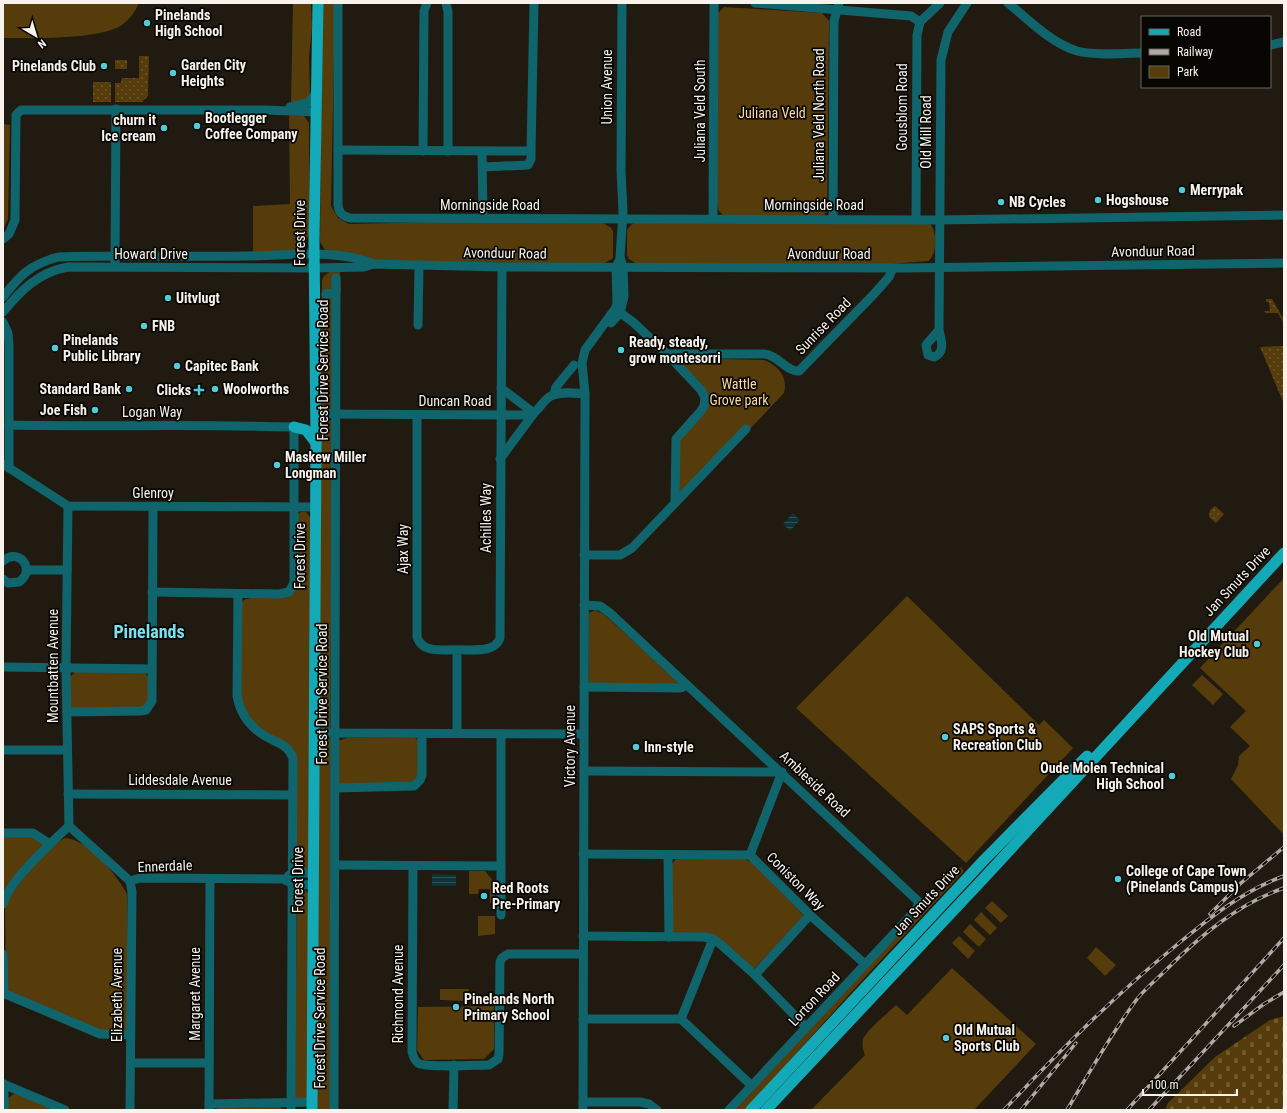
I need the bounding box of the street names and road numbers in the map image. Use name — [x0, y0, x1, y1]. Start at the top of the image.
street label: Juliana Veld North Road — [811, 48, 827, 182]
street label: Union Avenue — [599, 49, 615, 125]
street label: Juliana Veld South — [692, 60, 708, 162]
street label: Gousblom Road — [894, 63, 910, 151]
street label: Old Mill Road — [918, 95, 934, 169]
street label: Morningside Road — [440, 197, 540, 213]
street label: Morningside Road — [764, 197, 864, 213]
street label: Forest Drive — [292, 200, 308, 266]
street label: Avonduur Road — [1111, 242, 1195, 260]
street label: Avonduur Road — [463, 244, 547, 262]
street label: Howard Drive — [114, 246, 188, 262]
street label: Avonduur Road — [787, 246, 871, 262]
street label: Sunrise Road — [792, 294, 854, 358]
street label: Forest Drive Service Road — [315, 300, 331, 440]
street label: Duncan Road — [419, 393, 491, 409]
street label: Logan Way — [122, 404, 182, 420]
street label: Achilles Way — [478, 483, 494, 553]
street label: Glenroy — [132, 485, 174, 501]
street label: Forest Drive — [292, 523, 308, 589]
street label: Ajax Way — [395, 524, 411, 574]
street label: Jan Smuts Drive — [1201, 542, 1274, 619]
street label: Mountbatten Avenue — [45, 609, 61, 723]
street label: Forest Drive Service Road — [314, 624, 330, 764]
street label: Victory Avenue — [562, 704, 578, 787]
street label: Ambleside Road — [777, 748, 853, 820]
street label: Liddesdale Avenue — [128, 772, 232, 788]
street label: Forest Drive — [290, 847, 306, 913]
street label: Coniston Way — [764, 849, 828, 913]
street label: Ennerdale — [137, 857, 193, 875]
street label: Jan Smuts Drive — [890, 861, 963, 938]
street label: Richmond Avenue — [390, 944, 406, 1043]
street label: Margaret Avenue — [187, 947, 203, 1041]
street label: Elizabeth Avenue — [109, 948, 125, 1042]
street label: Forest Drive Service Road — [312, 948, 328, 1088]
street label: Lorton Road — [785, 969, 843, 1029]

